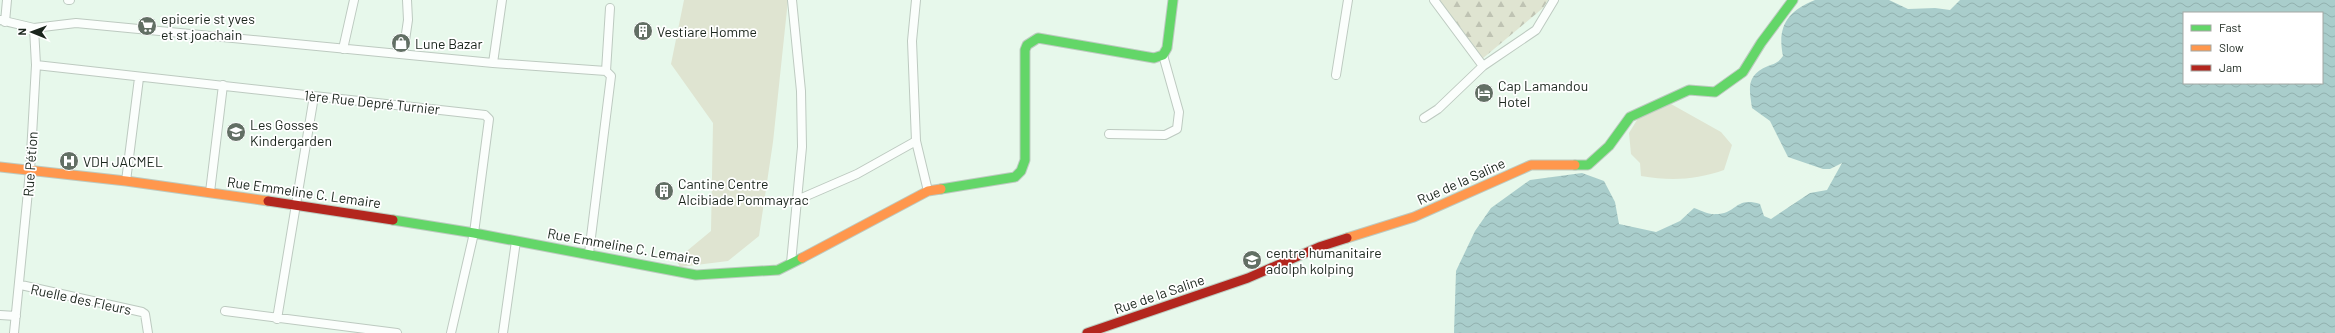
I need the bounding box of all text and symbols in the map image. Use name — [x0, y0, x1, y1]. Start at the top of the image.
place label: epicerie st yves et st joachain — [161, 10, 255, 43]
north arrow — [12, 12, 52, 52]
legend — [2183, 12, 2323, 84]
supermarket icon: epicerie st yves et st joachain — [136, 15, 158, 37]
building icon: Vestiare Homme — [632, 20, 654, 42]
text: Fast — [2219, 20, 2242, 34]
place label: Vestiare Homme — [657, 23, 757, 40]
text: N — [15, 28, 28, 36]
shop icon: Lune Bazar — [390, 32, 412, 54]
place label: Lune Bazar — [415, 35, 483, 52]
text: Slow — [2219, 40, 2244, 54]
text: Jam — [2219, 60, 2242, 74]
place label: Cap Lamandou Hotel — [1498, 77, 1588, 110]
hotel icon: Cap Lamandou Hotel — [1473, 82, 1495, 104]
street label: 1ère Rue Depré Turnier — [303, 86, 441, 118]
place label: Les Gosses Kindergarden — [250, 116, 332, 149]
school or university icon: Les Gosses Kindergarden — [225, 121, 247, 143]
street label: Rue Pétion — [19, 131, 41, 197]
hospital icon: VDH JACMEL — [58, 150, 80, 172]
place label: VDH JACMEL — [83, 153, 163, 170]
street label: Rue de la Saline — [1414, 154, 1508, 208]
street label: Rue Emmeline C. Lemaire — [226, 173, 382, 211]
place label: Cantine Centre Alcibiade Pommayrac — [678, 175, 809, 208]
building icon: Cantine Centre Alcibiade Pommayrac — [653, 180, 675, 202]
street label: Rue Emmeline C. Lemaire — [546, 224, 702, 268]
place label: centre humanitaire adolph kolping — [1266, 244, 1382, 277]
school or university icon: centre humanitaire adolph kolping — [1241, 249, 1263, 271]
street label: Rue de la Saline — [1112, 271, 1206, 317]
street label: Ruelle des Fleurs — [29, 280, 133, 318]

